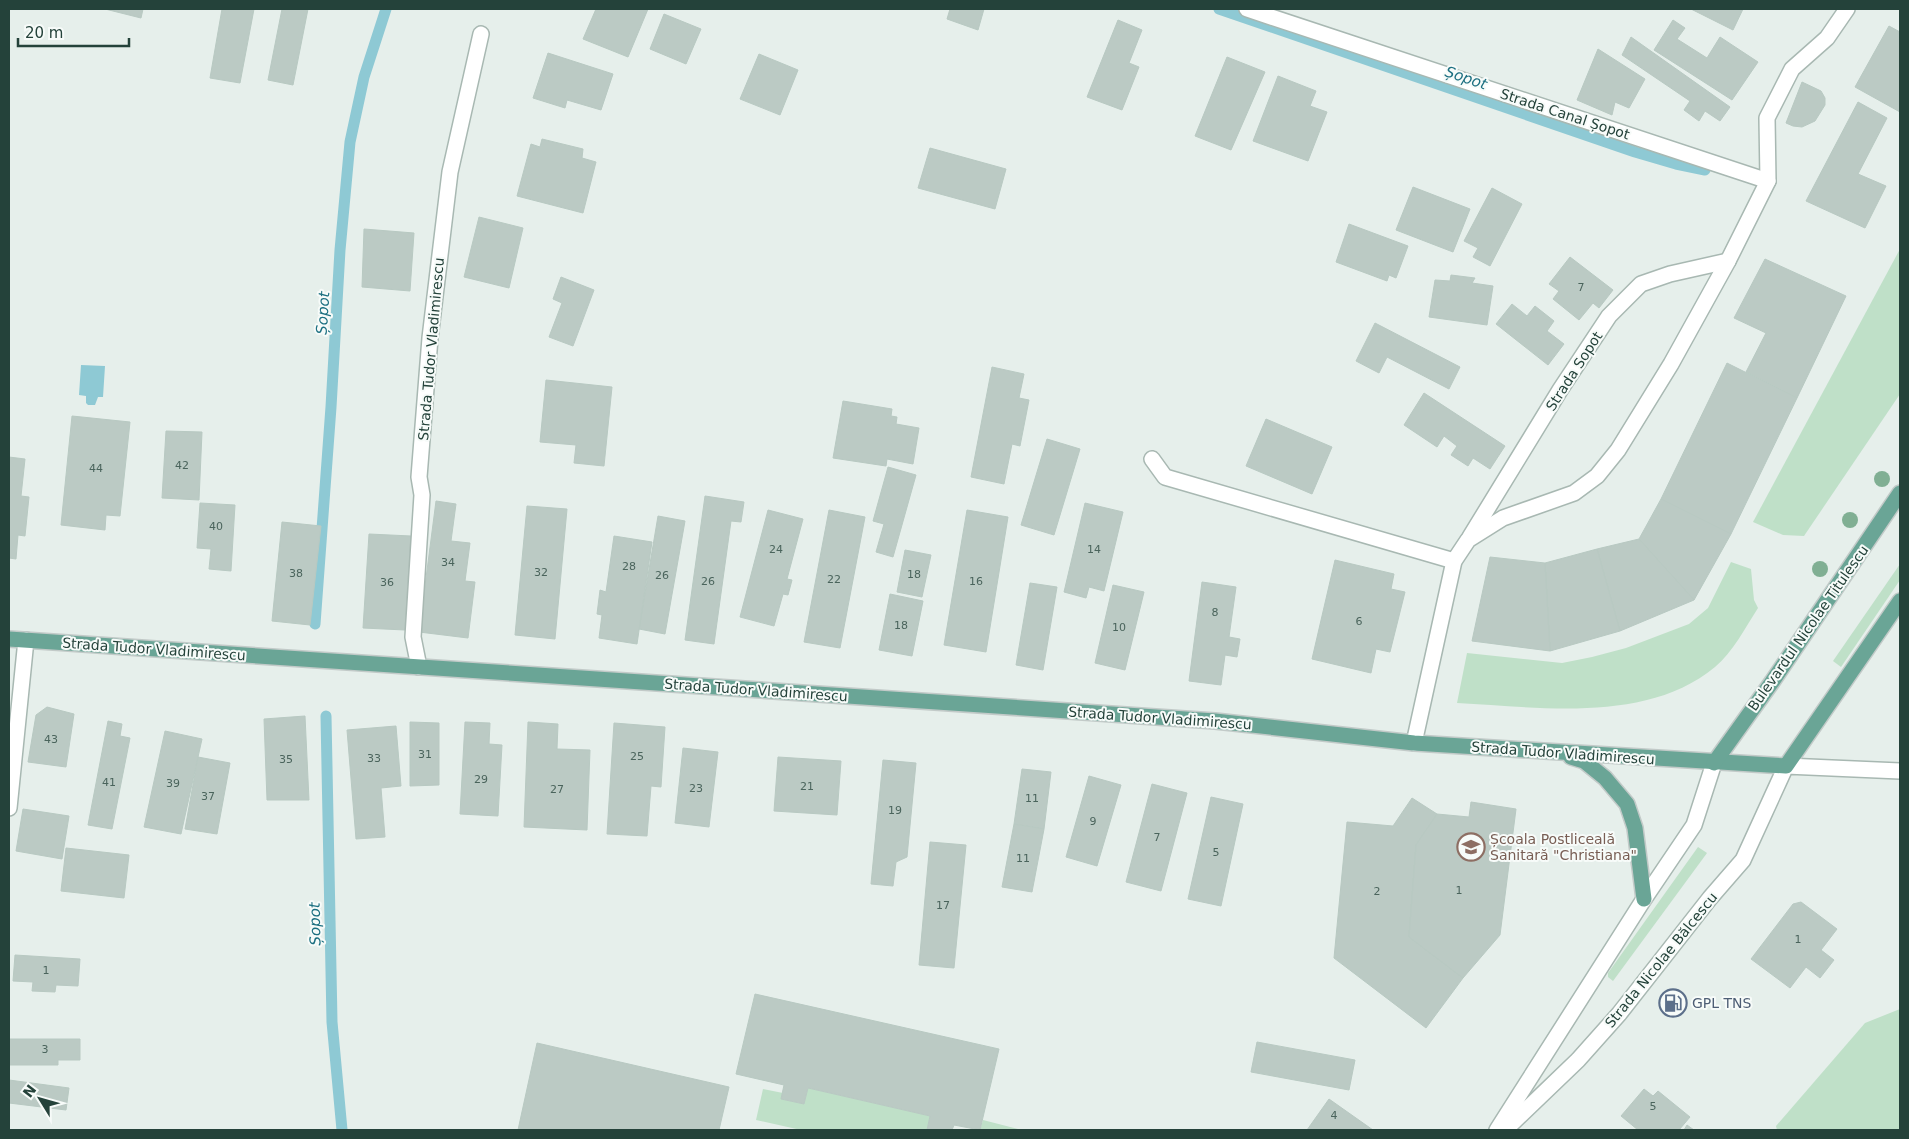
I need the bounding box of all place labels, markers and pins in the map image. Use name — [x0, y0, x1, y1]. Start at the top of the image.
place label: Școala Postliceală Sanitară "Christiana" — [1490, 831, 1637, 863]
school or university icon: Școala Postliceală Sanitară "Christiana" — [1456, 832, 1486, 862]
fuel station icon: GPL TNS — [1658, 988, 1688, 1018]
place label: GPL TNS — [1692, 995, 1752, 1011]

